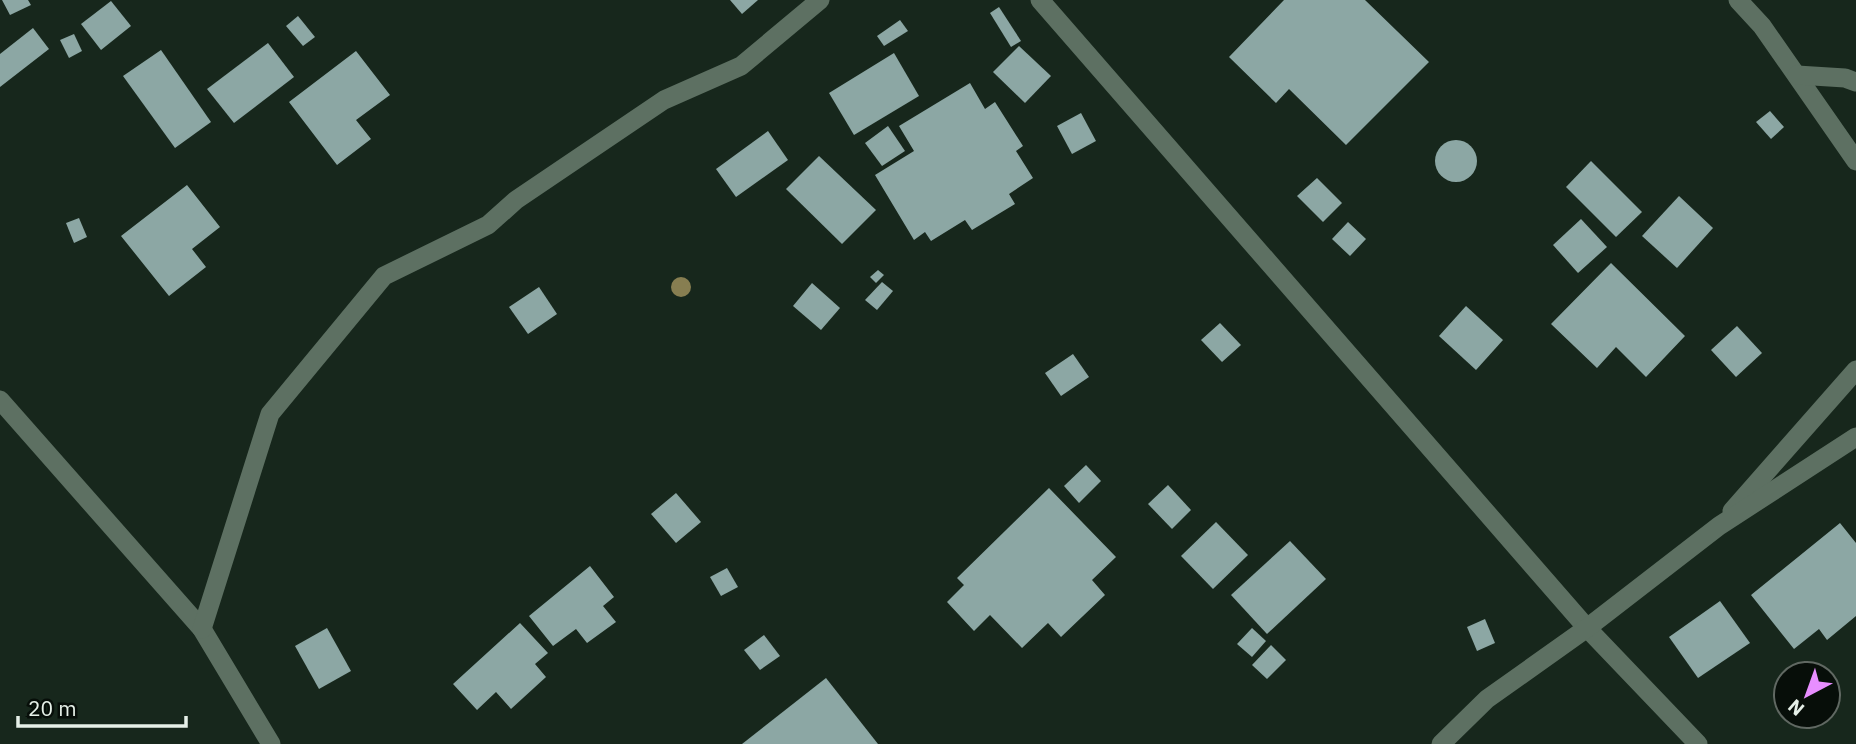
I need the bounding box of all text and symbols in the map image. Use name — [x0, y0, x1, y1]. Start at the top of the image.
north arrow — [1772, 660, 1842, 730]
scale bar — [18, 684, 186, 728]
text: 20 m — [28, 694, 77, 722]
text: N — [1783, 694, 1809, 721]

